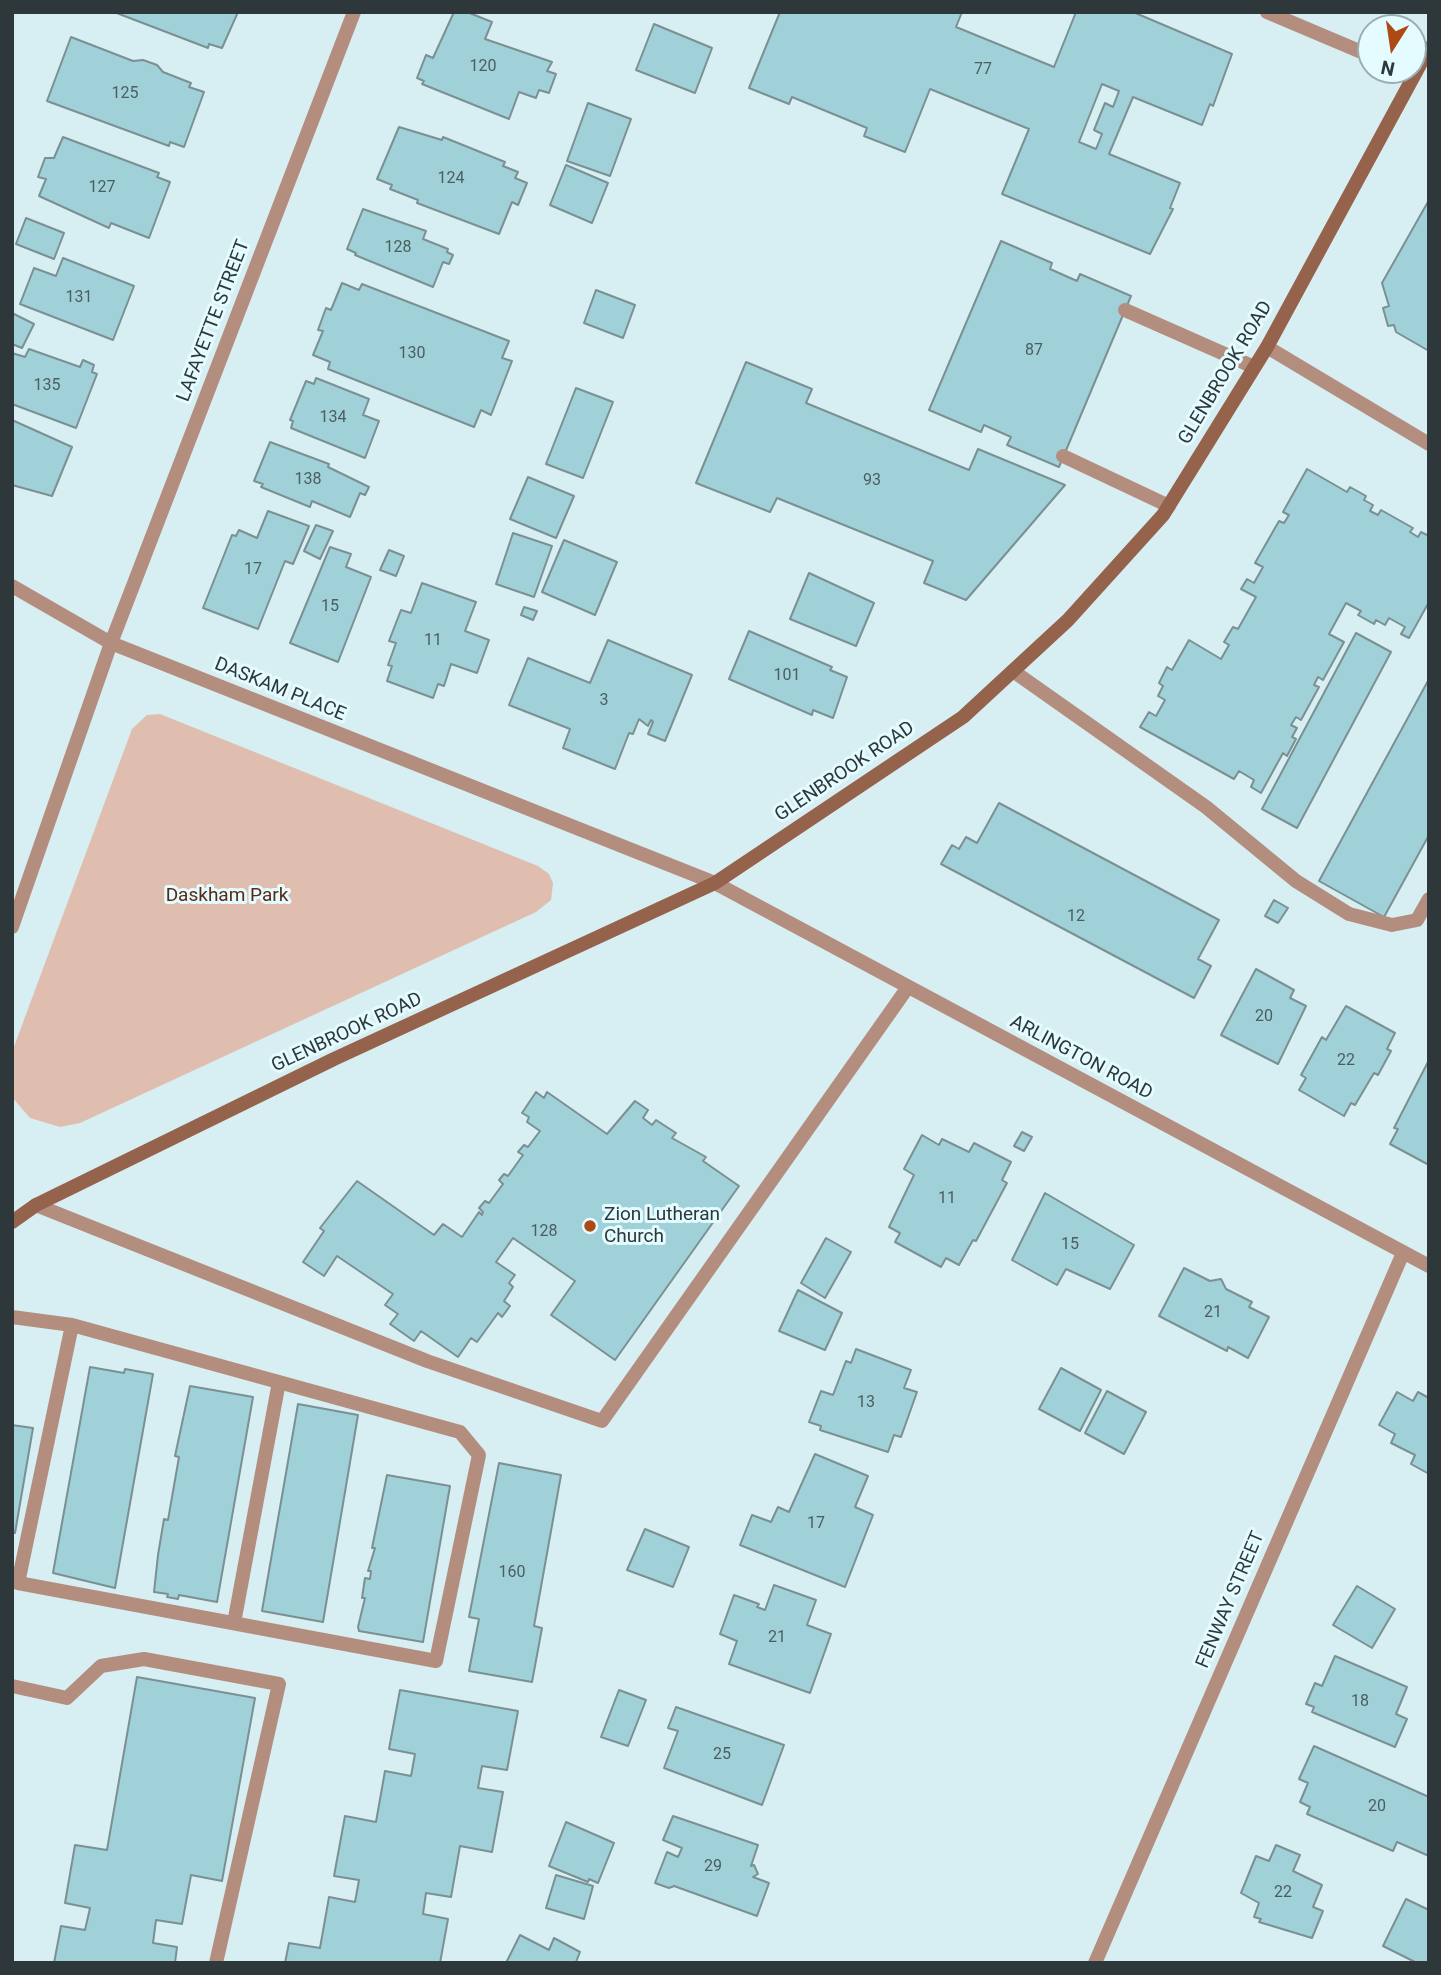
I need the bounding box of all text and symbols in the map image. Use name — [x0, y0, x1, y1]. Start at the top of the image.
north arrow — [1357, 14, 1427, 84]
text: N — [1379, 55, 1397, 81]
house number: 120 — [470, 57, 496, 77]
house number: 77 — [974, 60, 992, 80]
house number: 125 — [112, 84, 138, 104]
house number: 124 — [438, 169, 464, 189]
house number: 127 — [89, 178, 115, 198]
street label: LAFAYETTE STREET — [173, 237, 255, 405]
house number: 128 — [385, 238, 411, 258]
house number: 131 — [66, 288, 92, 308]
street label: GLENBROOK ROAD — [1174, 297, 1278, 449]
house number: 87 — [1025, 341, 1043, 361]
house number: 130 — [399, 344, 425, 364]
house number: 135 — [34, 376, 60, 396]
house number: 134 — [320, 408, 346, 428]
house number: 138 — [295, 470, 321, 490]
house number: 93 — [863, 471, 881, 491]
house number: 17 — [244, 560, 262, 580]
house number: 15 — [321, 597, 339, 617]
house number: 11 — [424, 631, 442, 651]
street label: DASKAM PLACE — [211, 653, 349, 727]
house number: 101 — [774, 666, 800, 686]
house number: 3 — [600, 691, 608, 711]
street label: GLENBROOK ROAD — [771, 717, 919, 827]
park label: Daskham Park — [166, 885, 288, 907]
house number: 12 — [1067, 907, 1085, 927]
street label: GLENBROOK ROAD — [268, 988, 426, 1078]
house number: 20 — [1255, 1007, 1273, 1027]
street label: ARLINGTON ROAD — [1006, 1011, 1156, 1105]
house number: 22 — [1337, 1051, 1355, 1071]
house number: 11 — [938, 1189, 956, 1209]
place label: Zion Lutheran Church — [604, 1204, 720, 1248]
marker: Zion Lutheran Church — [582, 1218, 598, 1234]
house number: 128 — [531, 1222, 557, 1242]
house number: 15 — [1061, 1235, 1079, 1255]
house number: 21 — [1204, 1303, 1222, 1323]
house number: 13 — [857, 1393, 875, 1413]
house number: 17 — [807, 1514, 825, 1534]
street label: FENWAY STREET — [1192, 1528, 1270, 1672]
house number: 160 — [499, 1563, 525, 1583]
house number: 21 — [768, 1628, 786, 1648]
house number: 18 — [1351, 1692, 1369, 1712]
house number: 25 — [713, 1745, 731, 1765]
house number: 20 — [1368, 1797, 1386, 1817]
house number: 29 — [704, 1857, 722, 1877]
house number: 22 — [1274, 1883, 1292, 1903]

